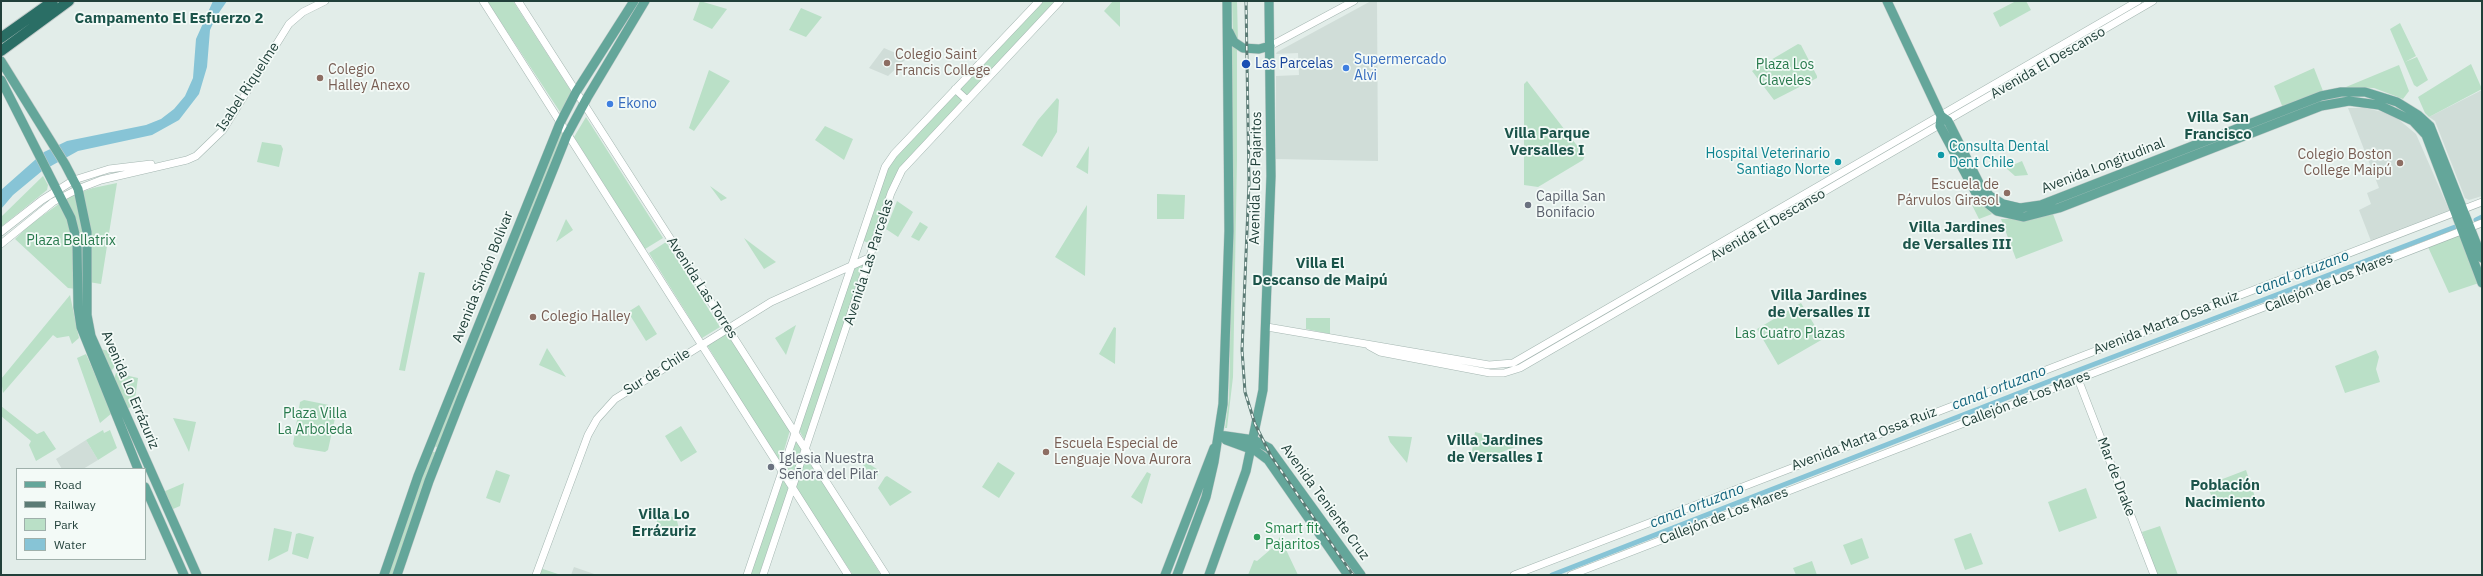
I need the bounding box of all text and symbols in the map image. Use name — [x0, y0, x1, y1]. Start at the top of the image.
district label: Campamento El Esfuerzo 2 — [74, 10, 264, 28]
street label: Avenida El Descanso — [1988, 23, 2108, 103]
street label: Isabel Riquelme — [213, 39, 283, 135]
place label: Colegio Saint Francis College — [895, 47, 990, 80]
place label: Supermercado Alvi — [1354, 52, 1446, 84]
place label: Las Parcelas — [1255, 56, 1333, 72]
park label: Plaza Los Claveles — [1756, 57, 1814, 90]
marker: Colegio Saint Francis College — [882, 58, 892, 68]
marker: Las Parcelas — [1240, 58, 1252, 70]
place label: Colegio Halley Anexo — [328, 62, 410, 94]
marker: Supermercado Alvi — [1341, 63, 1351, 73]
marker: Colegio Halley Anexo — [315, 73, 325, 83]
place label: Ekono — [618, 96, 657, 112]
marker: Ekono — [605, 99, 615, 109]
district label: Villa San Francisco — [2184, 109, 2252, 144]
street label: Avenida Los Pajaritos — [1246, 111, 1266, 245]
district label: Villa Parque Versalles I — [1504, 125, 1590, 160]
street label: Avenida Longitudinal — [2039, 135, 2167, 197]
place label: Consulta Dental Dent Chile — [1949, 139, 2049, 172]
place label: Hospital Veterinario Santiago Norte — [1705, 146, 1830, 178]
place label: Colegio Boston College Maipú — [2298, 147, 2392, 180]
marker: Consulta Dental Dent Chile — [1936, 150, 1946, 160]
marker: Hospital Veterinario Santiago Norte — [1833, 157, 1843, 167]
marker: Colegio Boston College Maipú — [2395, 158, 2405, 168]
place label: Escuela de Párvulos Girasol — [1897, 177, 1999, 210]
street label: Avenida El Descanso — [1708, 185, 1828, 265]
marker: Escuela de Párvulos Girasol — [2002, 188, 2012, 198]
place label: Capilla San Bonifacio — [1536, 189, 1606, 222]
street label: Avenida Las Parcelas — [841, 197, 897, 327]
marker: Capilla San Bonifacio — [1523, 200, 1533, 210]
street label: Avenida Simón Bolívar — [449, 209, 517, 345]
district label: Villa Jardines de Versalles III — [1903, 219, 2011, 254]
park label: Plaza Bellatrix — [26, 233, 116, 249]
street label: Avenida Las Torres — [663, 234, 741, 342]
water label: canal ortuzano — [2252, 247, 2352, 299]
street label: Callejón de Los Mares — [2263, 250, 2395, 316]
district label: Villa El Descanso de Maipú — [1252, 255, 1388, 290]
district label: Villa Jardines de Versalles II — [1768, 287, 1870, 322]
street label: Avenida Marta Ossa Ruiz — [2091, 287, 2241, 359]
place label: Colegio Halley — [541, 309, 631, 325]
marker: Colegio Halley — [528, 312, 538, 322]
park label: Las Cuatro Plazas — [1735, 326, 1845, 342]
street label: Avenida Lo Errázuriz — [97, 328, 163, 452]
street label: Sur de Chile — [621, 345, 693, 399]
water label: canal ortuzano — [1949, 362, 2049, 414]
street label: Callejón de Los Mares — [1959, 367, 2093, 431]
street label: Avenida Marta Ossa Ruiz — [1789, 403, 1939, 475]
park label: Plaza Villa La Arboleda — [278, 406, 352, 438]
district label: Villa Jardines de Versalles I — [1447, 432, 1543, 467]
street label: Mar de Drake — [2093, 435, 2139, 519]
place label: Escuela Especial de Lenguaje Nova Aurora — [1054, 436, 1191, 468]
street label: Avenida Teniente Cruz — [1277, 441, 1373, 563]
marker: Escuela Especial de Lenguaje Nova Aurora — [1041, 447, 1051, 457]
place label: Iglesia Nuestra Señora del Pilar — [779, 451, 878, 484]
marker: Iglesia Nuestra Señora del Pilar — [766, 462, 776, 472]
legend — [16, 468, 146, 560]
text: Road — [54, 477, 82, 492]
district label: Población Nacimiento — [2185, 477, 2265, 512]
water label: canal ortuzano — [1647, 480, 1747, 532]
street label: Callejón de Los Mares — [1657, 484, 1791, 548]
text: Railway — [54, 497, 96, 512]
district label: Villa Lo Errázuriz — [632, 506, 696, 541]
text: Park — [54, 517, 78, 532]
place label: Smart fit Pajaritos — [1265, 521, 1320, 554]
marker: Smart fit Pajaritos — [1252, 532, 1262, 542]
text: Water — [54, 537, 86, 552]

